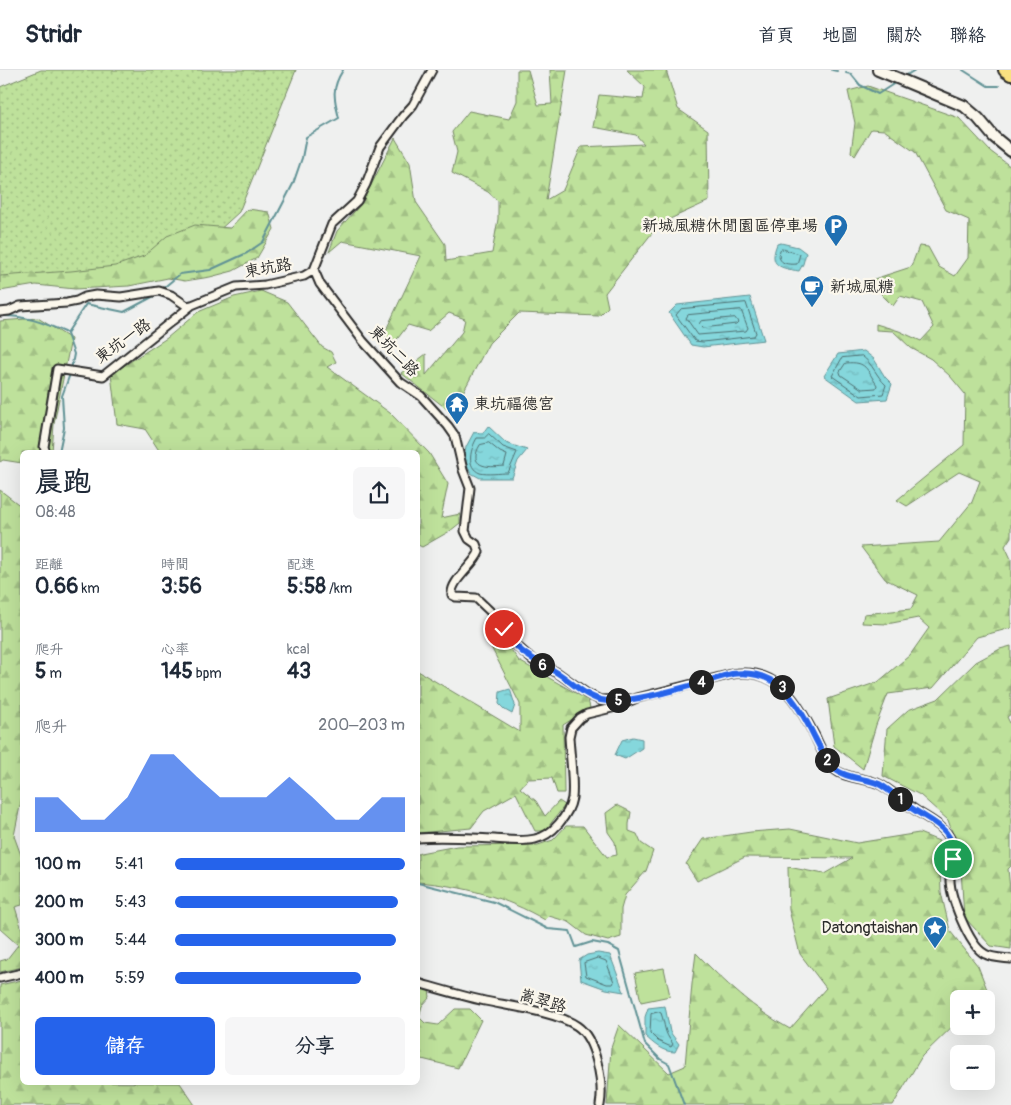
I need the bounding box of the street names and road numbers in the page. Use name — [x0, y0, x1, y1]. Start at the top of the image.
street label: 東坑路 — [243, 254, 293, 282]
street label: 東坑一路 — [91, 314, 155, 368]
street label: 東坑二路 — [365, 321, 423, 381]
street label: 嵩翠路 — [517, 985, 569, 1017]

